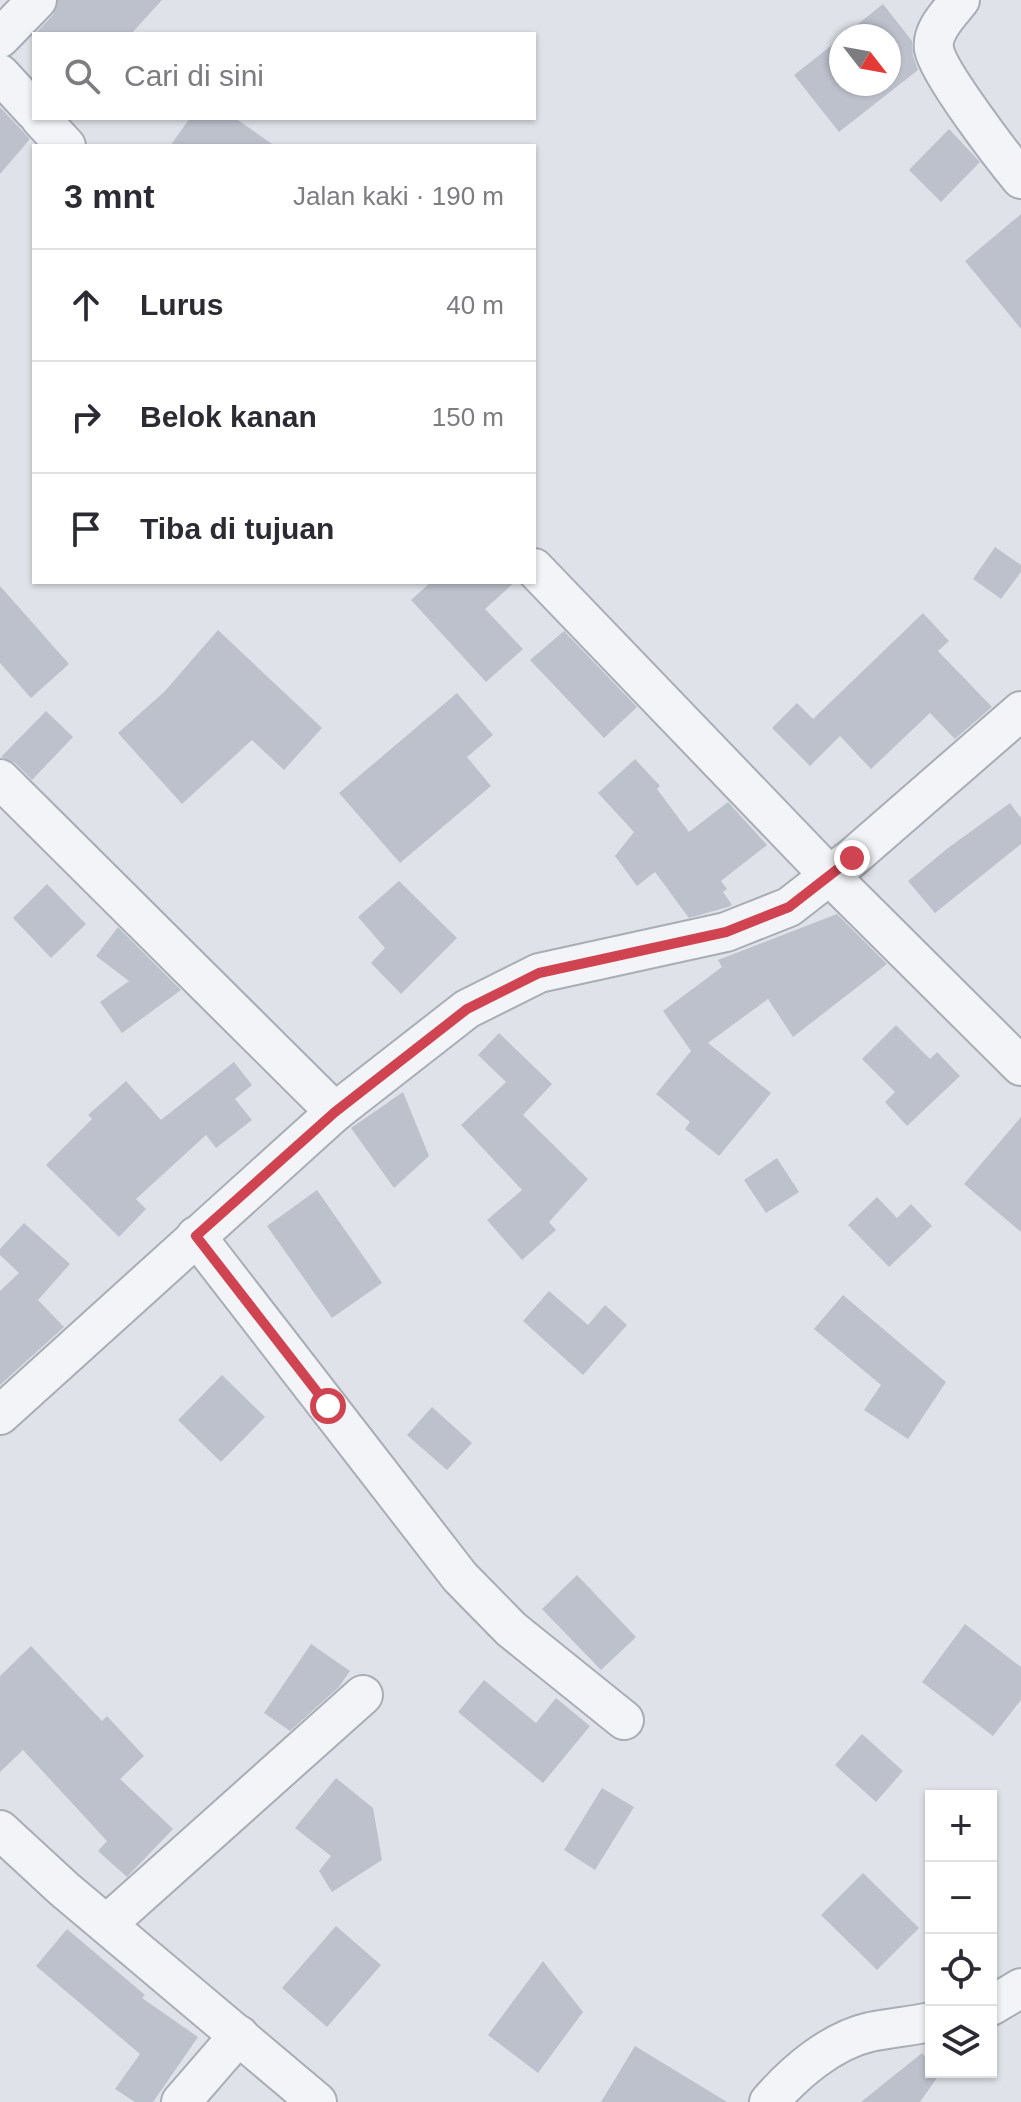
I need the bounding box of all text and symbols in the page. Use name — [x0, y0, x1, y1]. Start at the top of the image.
north arrow — [829, 24, 901, 96]
search box — [32, 32, 536, 120]
icon: search — [60, 54, 104, 98]
text: Cari di sini — [124, 59, 264, 92]
text: 3 mnt — [64, 177, 155, 215]
text: Jalan kaki · 190 m — [293, 181, 504, 211]
icon: ahead — [64, 283, 108, 327]
text: Lurus — [140, 288, 223, 321]
text: 40 m — [446, 290, 504, 320]
icon: right — [64, 395, 108, 439]
text: Belok kanan — [140, 400, 317, 433]
text: 150 m — [432, 402, 504, 432]
icon: arrive — [64, 507, 108, 551]
text: Tiba di tujuan — [140, 512, 334, 545]
route end — [834, 840, 870, 876]
route start — [310, 1388, 346, 1424]
map controls — [925, 1790, 997, 2078]
button: + — [925, 1790, 997, 1862]
button: − — [925, 1862, 997, 1934]
button: locate — [925, 1934, 997, 2006]
button: layers — [925, 2006, 997, 2078]

